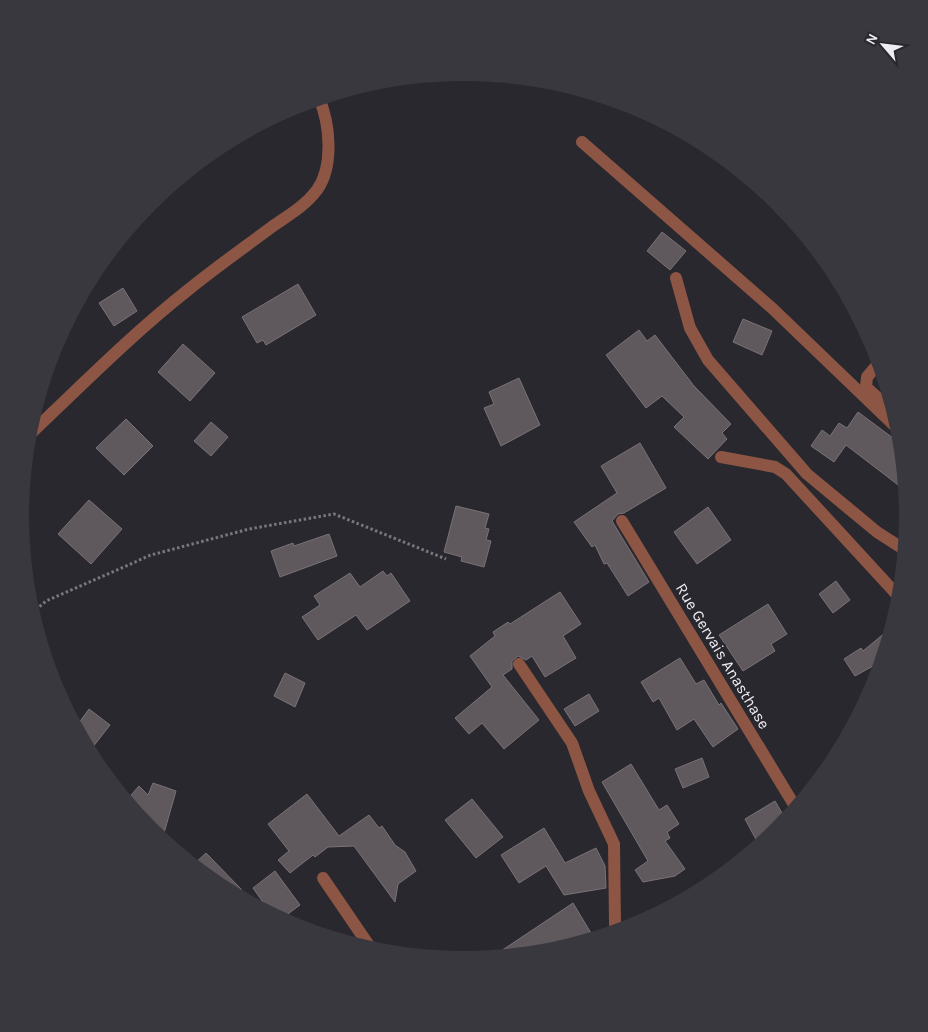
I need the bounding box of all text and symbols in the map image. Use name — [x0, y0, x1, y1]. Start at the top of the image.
north arrow — [858, 20, 908, 70]
text: N — [862, 31, 882, 48]
street label: Rue Gervais Anasthase — [672, 580, 774, 732]

